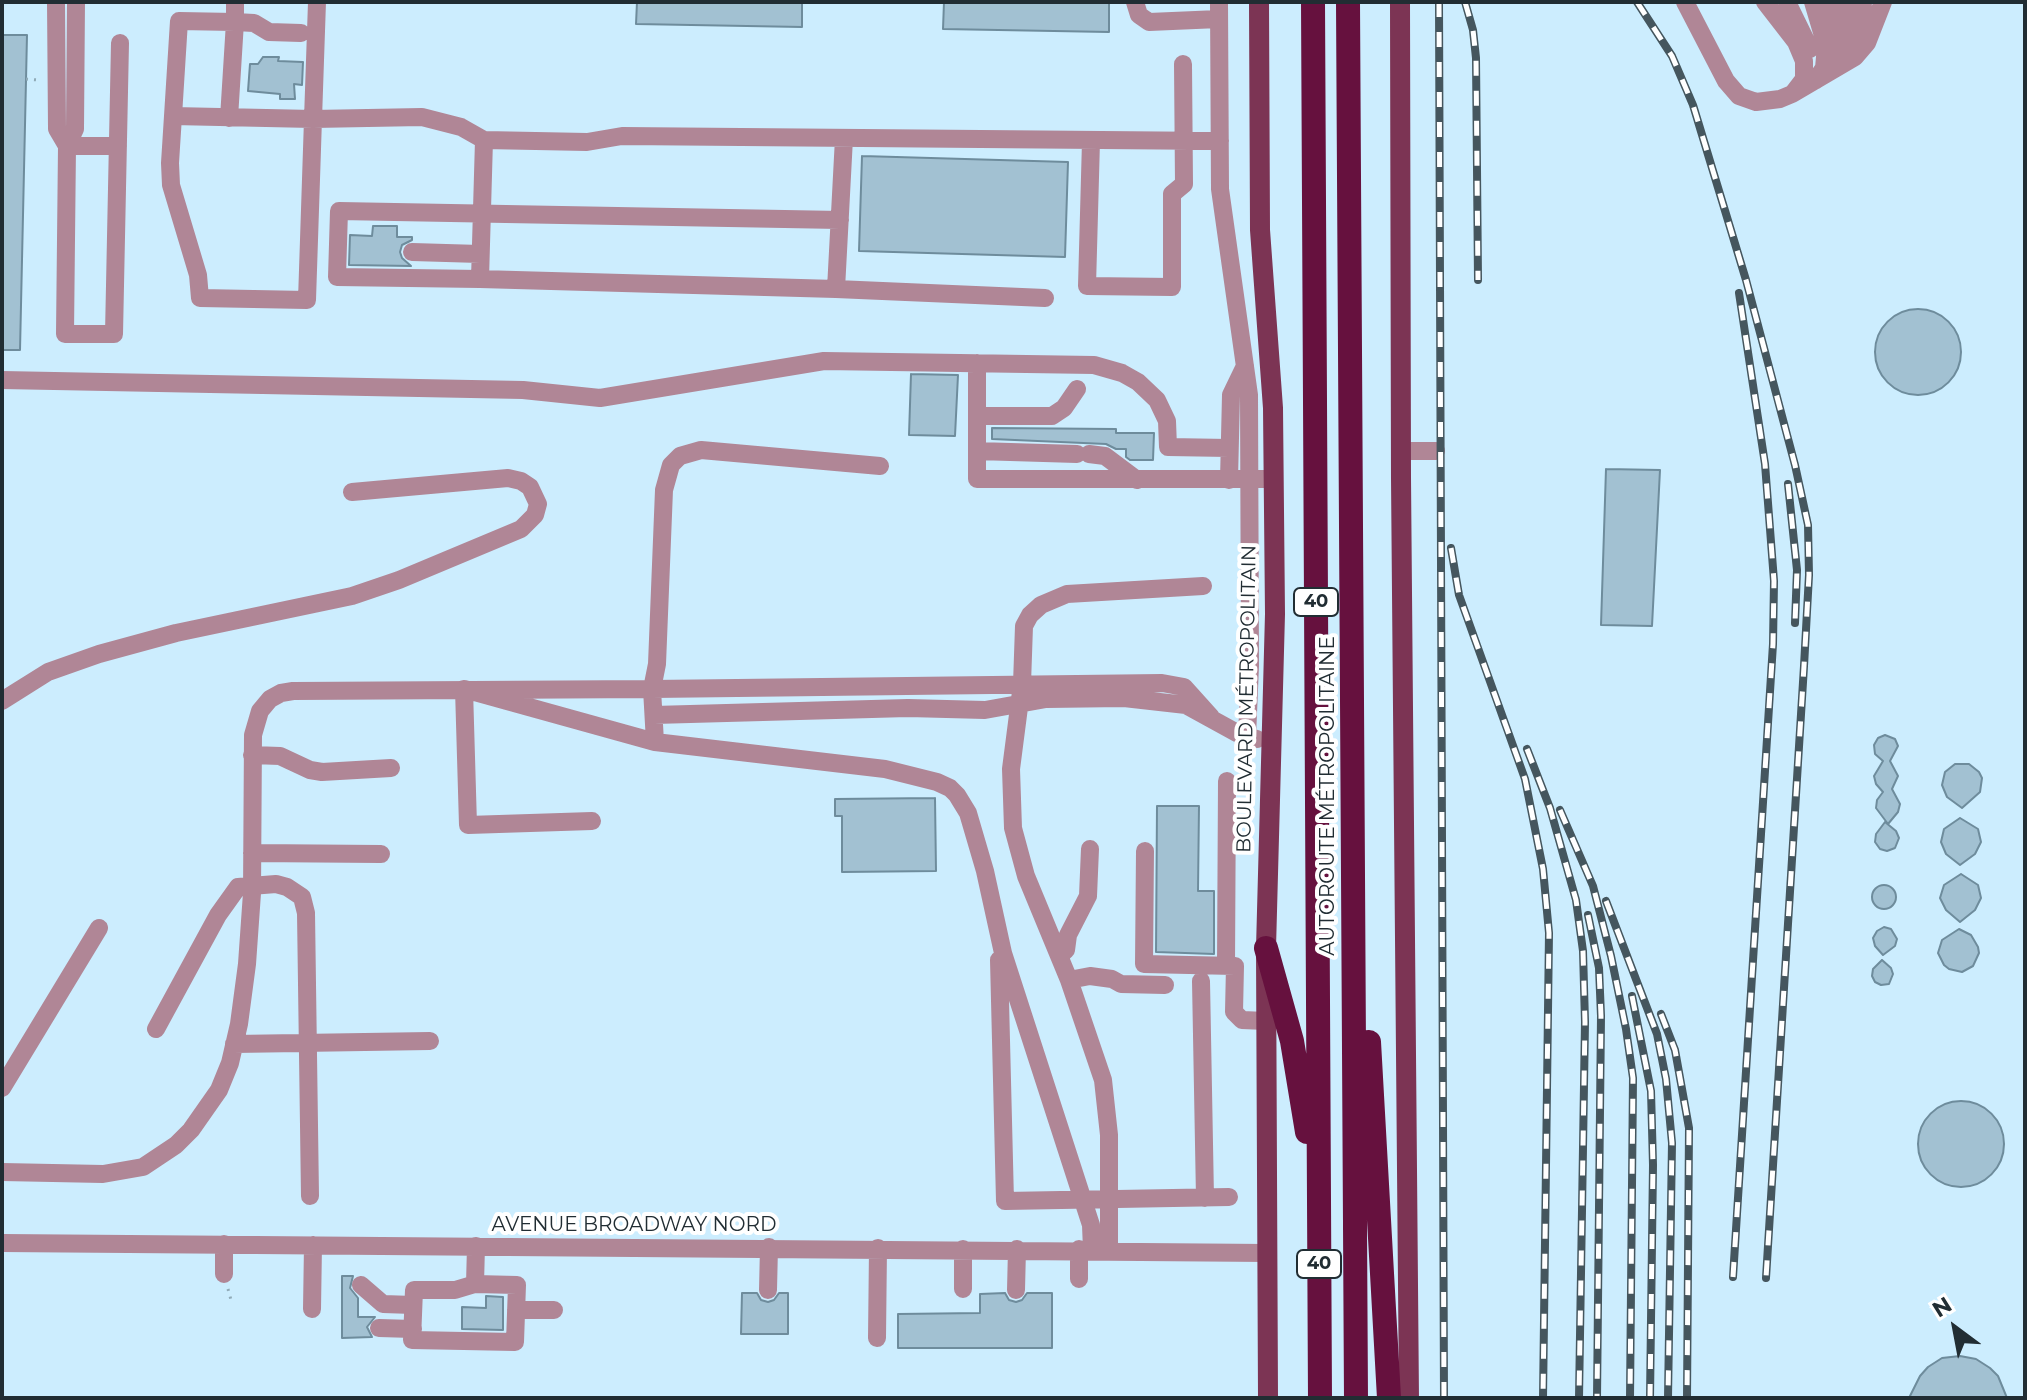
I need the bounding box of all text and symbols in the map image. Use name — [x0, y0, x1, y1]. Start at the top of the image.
street label: BOULEVARD MÉTROPOLITAIN — [1232, 545, 1262, 853]
road number: 40 — [1294, 588, 1338, 616]
street label: AUTOROUTE MÉTROPOLITAINE — [1316, 636, 1340, 956]
street label: AVENUE BROADWAY NORD — [492, 1213, 776, 1237]
road number: 40 — [1297, 1250, 1341, 1278]
north arrow — [1915, 1288, 1995, 1368]
text: N — [1927, 1291, 1957, 1323]

